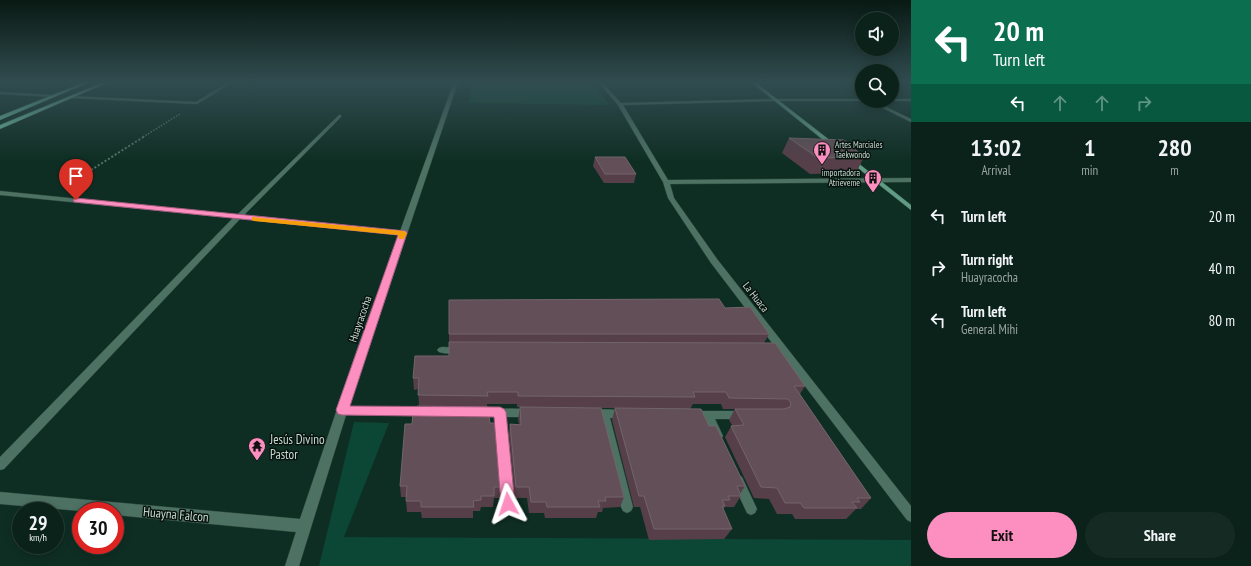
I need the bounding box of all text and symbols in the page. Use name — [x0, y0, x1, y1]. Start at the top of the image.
map controls — [855, 12, 899, 108]
button: sound — [855, 12, 899, 56]
text: 20 m — [993, 12, 1044, 49]
icon: left — [927, 16, 979, 68]
text: Turn left — [993, 48, 1045, 71]
button: search — [855, 64, 899, 108]
icon: left — [1007, 92, 1029, 114]
icon: ahead — [1049, 92, 1071, 114]
icon: ahead — [1091, 92, 1113, 114]
icon: right — [1133, 92, 1155, 114]
text: 13:02 — [970, 132, 1022, 163]
text: 1 — [1084, 132, 1095, 163]
text: 280 — [1157, 132, 1192, 163]
place label: Artes Marciales Taekwondo — [835, 139, 882, 160]
building icon: Artes Marciales Taekwondo — [812, 140, 832, 165]
pin — [59, 159, 93, 200]
text: Arrival — [981, 162, 1011, 179]
text: min — [1081, 162, 1098, 179]
text: m — [1170, 162, 1179, 179]
icon: arrive — [65, 165, 87, 187]
place label: importadora Atrieveme — [822, 167, 860, 188]
building icon: importadora Atrieveme — [863, 168, 883, 193]
icon: left — [927, 205, 949, 227]
text: Turn left — [961, 207, 1006, 226]
text: 20 m — [1209, 207, 1235, 226]
text: Turn right — [961, 250, 1013, 269]
icon: right — [927, 257, 949, 279]
text: 40 m — [1209, 259, 1235, 278]
text: Huayracocha — [961, 269, 1018, 286]
street label: La Huaca — [740, 279, 772, 315]
street label: Huayracocha — [346, 294, 374, 344]
text: Turn left — [961, 302, 1006, 321]
icon: left — [927, 309, 949, 331]
text: 80 m — [1209, 311, 1235, 330]
text: General Mihi — [961, 321, 1018, 338]
place label: Jesús Divino Pastor — [269, 431, 325, 463]
temple icon: Jesús Divino Pastor — [247, 436, 267, 461]
position arrow — [487, 483, 529, 525]
speed limit sign: 30 — [72, 502, 124, 554]
street label: Huayna Falcon — [142, 503, 210, 526]
text: 29 — [28, 510, 48, 536]
button: Exit — [927, 512, 1077, 558]
button: Share — [1085, 512, 1235, 558]
text: km/h — [29, 531, 47, 544]

